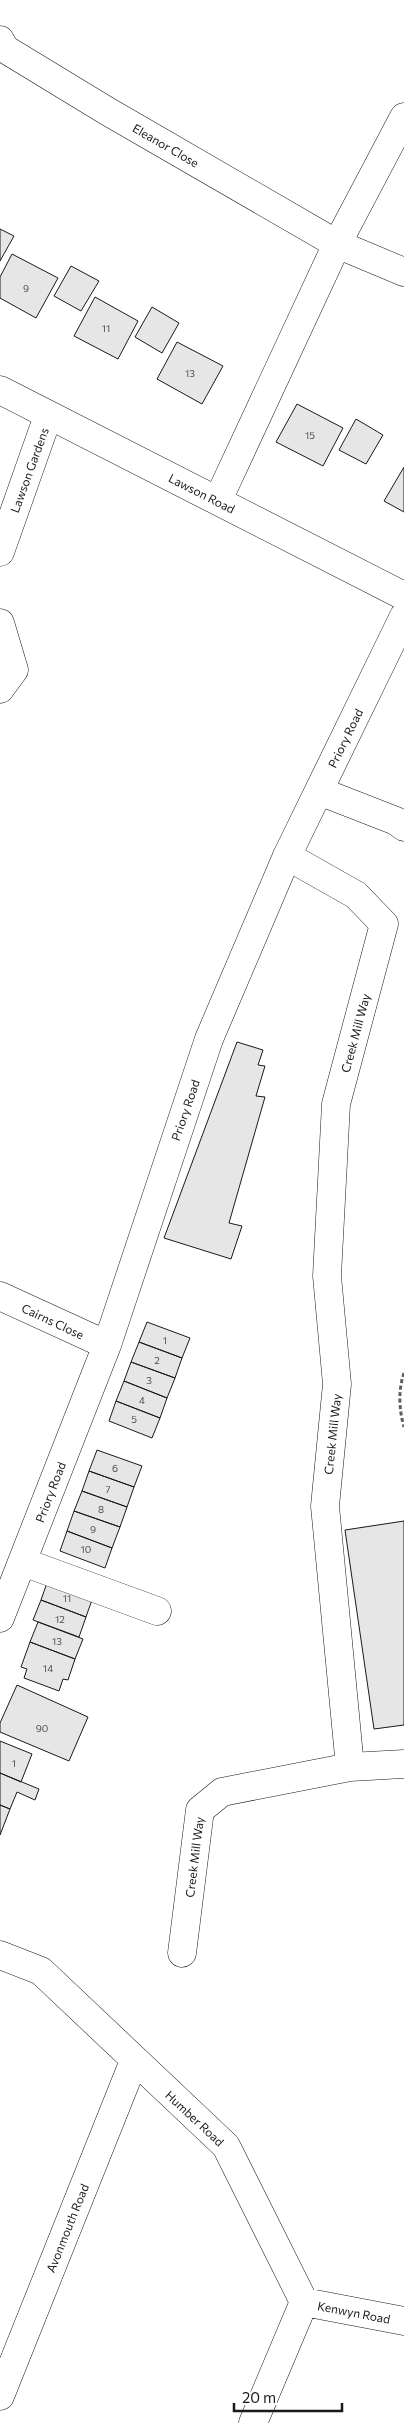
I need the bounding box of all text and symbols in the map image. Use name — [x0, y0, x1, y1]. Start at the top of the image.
street label: Eleanor Close — [130, 120, 202, 170]
house number: 9 — [23, 282, 29, 294]
house number: 11 — [102, 322, 110, 334]
house number: 13 — [185, 367, 195, 379]
street label: Lawson Gardens — [7, 425, 51, 515]
house number: 15 — [305, 429, 315, 441]
street label: Lawson Road — [167, 470, 237, 516]
street label: Priory Road — [325, 706, 365, 770]
street label: Creek Mill Way — [338, 992, 372, 1074]
street label: Priory Road — [168, 1077, 202, 1142]
street label: Cairns Close — [20, 1300, 86, 1342]
house number: 1 — [163, 1334, 167, 1346]
house number: 2 — [154, 1354, 160, 1366]
house number: 3 — [146, 1374, 152, 1386]
street label: Creek Mill Way — [321, 1393, 343, 1475]
house number: 4 — [139, 1394, 145, 1406]
house number: 5 — [131, 1413, 137, 1425]
street label: Priory Road — [32, 1460, 68, 1524]
house number: 6 — [112, 1462, 118, 1474]
house number: 7 — [105, 1483, 111, 1495]
house number: 8 — [98, 1503, 104, 1515]
house number: 9 — [90, 1523, 96, 1535]
house number: 10 — [81, 1543, 91, 1555]
house number: 11 — [63, 1592, 71, 1604]
house number: 12 — [55, 1613, 65, 1625]
house number: 13 — [52, 1635, 62, 1647]
house number: 14 — [43, 1662, 53, 1674]
house number: 90 — [36, 1722, 48, 1734]
house number: 1 — [12, 1757, 16, 1769]
street label: Creek Mill Way — [182, 1816, 206, 1898]
street label: Humber Road — [163, 2087, 227, 2149]
street label: Avonmouth Road — [43, 2182, 91, 2274]
street label: Kenwyn Road — [316, 2298, 392, 2326]
scale bar — [234, 2380, 342, 2412]
text: 20 m — [242, 2388, 276, 2406]

